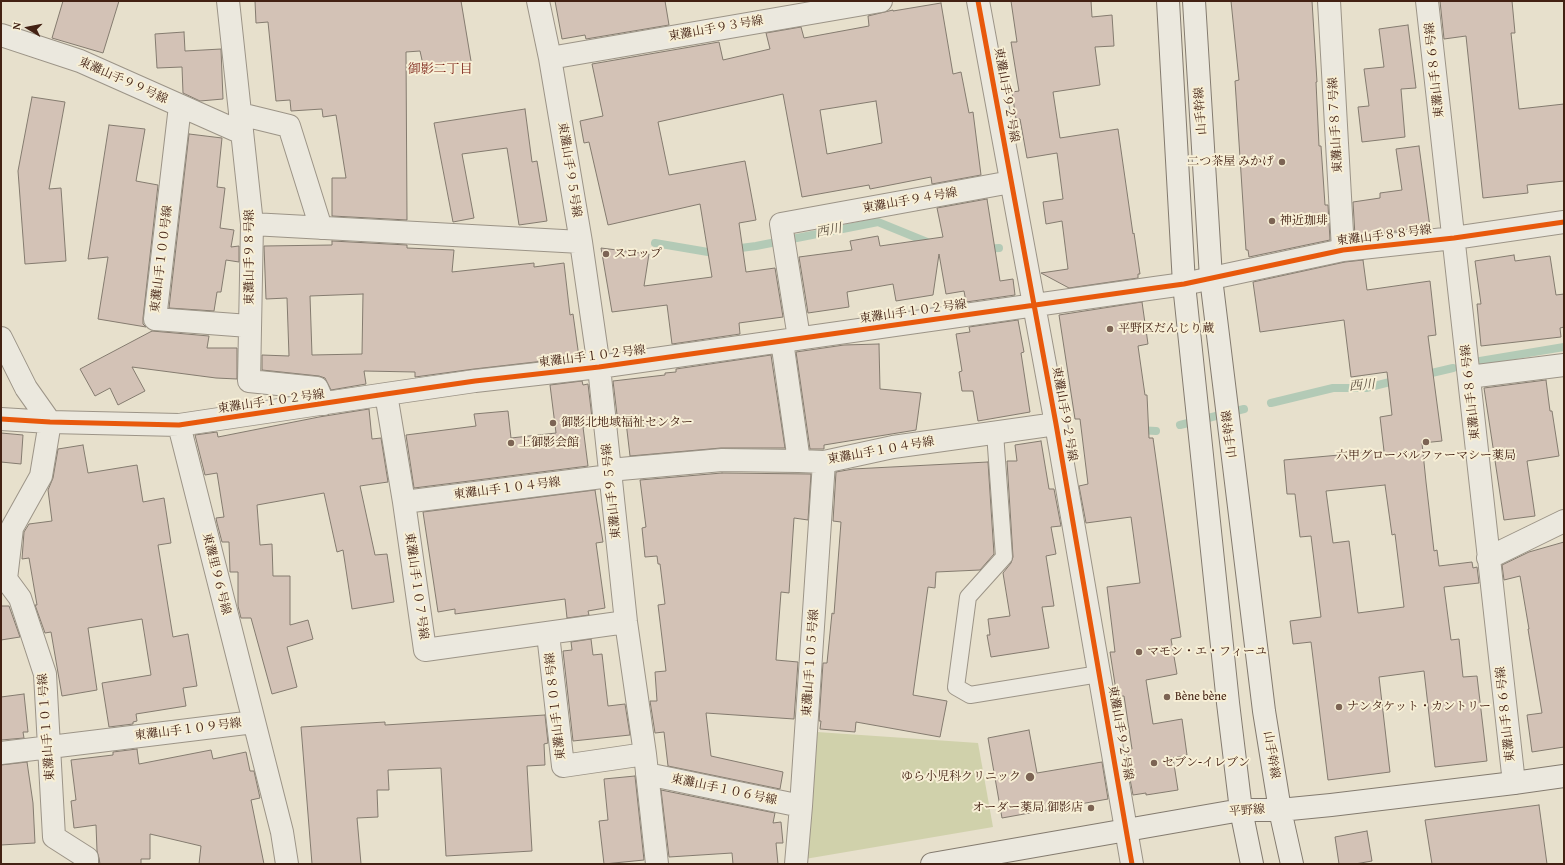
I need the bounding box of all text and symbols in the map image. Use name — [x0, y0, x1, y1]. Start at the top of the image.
north arrow — [8, 8, 48, 48]
street label: 東灘山手９３号線 — [667, 14, 765, 44]
text: N — [8, 21, 25, 31]
street label: 東灘山手８６号線 — [1423, 22, 1447, 118]
street label: 東灘山手９２号線 — [991, 46, 1021, 144]
street label: 東灘山手９９号線 — [76, 55, 170, 107]
district label: 御影二丁目 — [408, 62, 472, 78]
street label: 東灘山手８７号線 — [1326, 77, 1346, 173]
street label: 山手幹線 — [1192, 87, 1210, 135]
street label: 東灘山手９５号線 — [554, 121, 584, 219]
place label: 二つ茶屋 みかげ — [1187, 155, 1274, 169]
marker: 二つ茶屋 みかげ — [1277, 157, 1287, 167]
street label: 東灘山手９４号線 — [861, 186, 959, 216]
street label: 東灘山手１００号線 — [148, 205, 176, 313]
street label: 東灘山手９８号線 — [243, 209, 257, 305]
place label: 神近珈琲 — [1280, 214, 1328, 228]
marker: 神近珈琲 — [1267, 216, 1277, 226]
water label: 西川 — [815, 221, 843, 241]
street label: 東灘山手８８号線 — [1335, 223, 1433, 249]
place label: スコップ — [614, 247, 662, 261]
marker: スコップ — [601, 249, 611, 259]
street label: 東灘山手１０２号線 — [859, 297, 967, 327]
place label: 平野区だんじり蔵 — [1118, 322, 1214, 336]
marker: 平野区だんじり蔵 — [1105, 324, 1115, 334]
street label: 東灘山手１０２号線 — [538, 343, 646, 371]
street label: 東灘山手８６号線 — [1459, 344, 1483, 440]
street label: 東灘山手９２号線 — [1049, 365, 1079, 463]
water label: 西川 — [1348, 377, 1376, 395]
street label: 東灘山手１０２号線 — [217, 387, 325, 417]
street label: 山手幹線 — [1220, 409, 1240, 459]
place label: 御影北地域福祉センター — [561, 416, 693, 430]
marker: 御影北地域福祉センター — [548, 418, 558, 428]
street label: 東灘山手１０４号線 — [827, 435, 935, 467]
place label: 上御影会館 — [519, 436, 579, 450]
marker: 六甲グローバルファーマシー薬局 — [1421, 437, 1431, 447]
marker: 上御影会館 — [506, 438, 516, 448]
street label: 東灘山手９５号線 — [600, 443, 624, 539]
place label: 六甲グローバルファーマシー薬局 — [1336, 449, 1516, 463]
street label: 東灘山手１０４号線 — [453, 475, 561, 503]
street label: 東灘里９６号線 — [199, 532, 233, 616]
street label: 東灘山手１０７号線 — [401, 532, 431, 640]
street label: 東灘山手１０５号線 — [800, 609, 822, 717]
place label: マモン・エ・フィーユ — [1147, 645, 1267, 659]
marker: マモン・エ・フィーユ — [1134, 647, 1144, 657]
street label: 東灘山手１０８号線 — [543, 652, 569, 760]
street label: 東灘山手８６号線 — [1494, 666, 1518, 762]
street label: 東灘山手１０１号線 — [36, 673, 58, 781]
street label: 東灘山手９２号線 — [1105, 684, 1135, 782]
place label: Bène bène — [1175, 690, 1227, 704]
marker: Bène bène — [1162, 692, 1172, 702]
place label: ナンタケット・カントリー — [1347, 700, 1491, 714]
marker: ナンタケット・カントリー — [1334, 702, 1344, 712]
street label: 東灘山手１０９号線 — [134, 716, 242, 744]
street label: 山手幹線 — [1260, 730, 1282, 780]
place label: セブン-イレブン — [1162, 756, 1250, 770]
marker: セブン-イレブン — [1149, 758, 1159, 768]
place label: ゆら小児科クリニック — [901, 770, 1021, 784]
marker: ゆら小児科クリニック — [1024, 771, 1036, 783]
street label: 東灘山手１０６号線 — [670, 772, 778, 808]
place label: オーダー薬局 御影店 — [972, 801, 1083, 815]
marker: オーダー薬局 御影店 — [1086, 803, 1096, 813]
street label: 平野線 — [1229, 803, 1265, 819]

